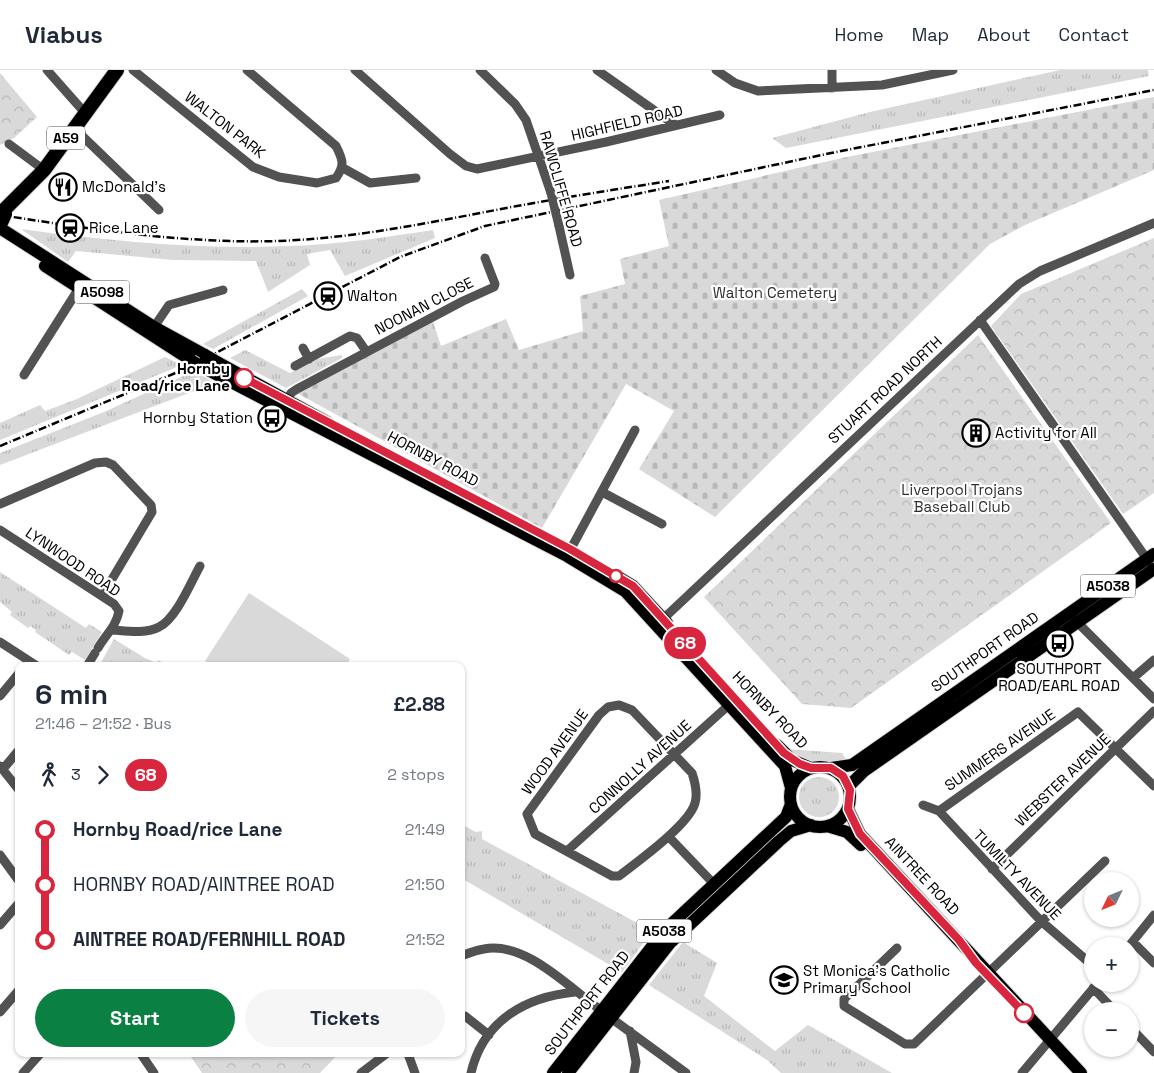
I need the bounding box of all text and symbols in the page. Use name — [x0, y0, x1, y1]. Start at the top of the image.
text: Viabus — [25, 19, 103, 50]
text: Home — [835, 23, 884, 46]
text: Map — [912, 23, 949, 46]
text: About — [977, 23, 1031, 46]
text: Contact — [1059, 23, 1129, 46]
street label: WALTON PARK — [181, 87, 270, 162]
street label: HIGHFIELD ROAD — [569, 100, 685, 145]
road number: A59 — [47, 126, 85, 150]
street label: RAWCLIFFE ROAD — [536, 128, 587, 249]
restaurant icon: McDonald's — [48, 172, 78, 202]
place label: McDonald's — [82, 177, 166, 196]
station icon: Rice Lane — [55, 213, 85, 243]
place label: Rice Lane — [89, 218, 159, 237]
street label: NOONAN CLOSE — [371, 272, 476, 339]
road number: A5098 — [74, 280, 130, 303]
station icon: Walton — [313, 281, 343, 311]
park label: Walton Cemetery — [713, 283, 837, 302]
place label: Walton — [347, 286, 397, 305]
street label: STUART ROAD NORTH — [824, 332, 946, 447]
place label: Hornby Road/rice Lane — [122, 359, 230, 395]
marker: Hornby Road/rice Lane — [234, 368, 254, 388]
bus stop icon: Hornby Station — [257, 403, 287, 433]
place label: Hornby Station — [143, 408, 253, 427]
building icon: Activity for All — [961, 418, 991, 448]
place label: Activity for All — [995, 423, 1097, 442]
street label: HORNBY ROAD — [384, 427, 482, 491]
park label: Liverpool Trojans Baseball Club — [901, 480, 1023, 516]
street label: LYNWOOD ROAD — [22, 523, 125, 600]
unlabelled marker — [609, 569, 623, 583]
road number: A5038 — [1080, 574, 1136, 598]
street label: SOUTHPORT ROAD — [927, 607, 1042, 696]
line badge: 68 — [662, 627, 708, 659]
bus stop icon: SOUTHPORT ROAD/EARL ROAD — [1044, 628, 1074, 658]
text: 68 — [674, 631, 696, 654]
place label: SOUTHPORT ROAD/EARL ROAD — [998, 659, 1120, 695]
street label: HORNBY ROAD — [729, 667, 812, 752]
text: 6 min — [35, 676, 108, 712]
text: £2.88 — [393, 692, 445, 717]
street label: SUMMERS AVENUE — [941, 704, 1059, 795]
street label: WOOD AVENUE — [517, 705, 592, 798]
text: 21:46 – 21:52 · Bus — [35, 713, 172, 734]
street label: CONNOLLY AVENUE — [584, 716, 695, 818]
street label: WEBSTER AVENUE — [1011, 729, 1114, 830]
icon: walk — [35, 761, 63, 789]
icon: forward — [89, 761, 117, 789]
text: 68 — [135, 763, 157, 786]
text: 3 — [71, 764, 81, 785]
text: 2 stops — [387, 764, 445, 785]
text: Hornby Road/rice Lane — [73, 817, 282, 842]
text: 21:49 — [405, 819, 445, 840]
street label: TUMILTY AVENUE — [969, 825, 1065, 924]
street label: AINTREE ROAD — [881, 832, 964, 919]
text: HORNBY ROAD/AINTREE ROAD — [73, 872, 335, 897]
north arrow — [1084, 872, 1139, 928]
map controls — [1084, 872, 1139, 1057]
text: 21:50 — [405, 874, 445, 895]
road number: A5038 — [636, 919, 692, 942]
text: AINTREE ROAD/FERNHILL ROAD — [73, 927, 345, 952]
text: 21:52 — [406, 929, 445, 950]
button: + — [1084, 937, 1139, 992]
street label: SOUTHPORT ROAD — [540, 947, 633, 1059]
place label: St Monica's Catholic Primary School — [803, 961, 950, 997]
school or university icon: St Monica's Catholic Primary School — [769, 965, 799, 995]
button: Start — [35, 989, 235, 1047]
button: Tickets — [245, 989, 445, 1047]
button: − — [1084, 1002, 1139, 1057]
unlabelled marker — [1014, 1003, 1034, 1023]

